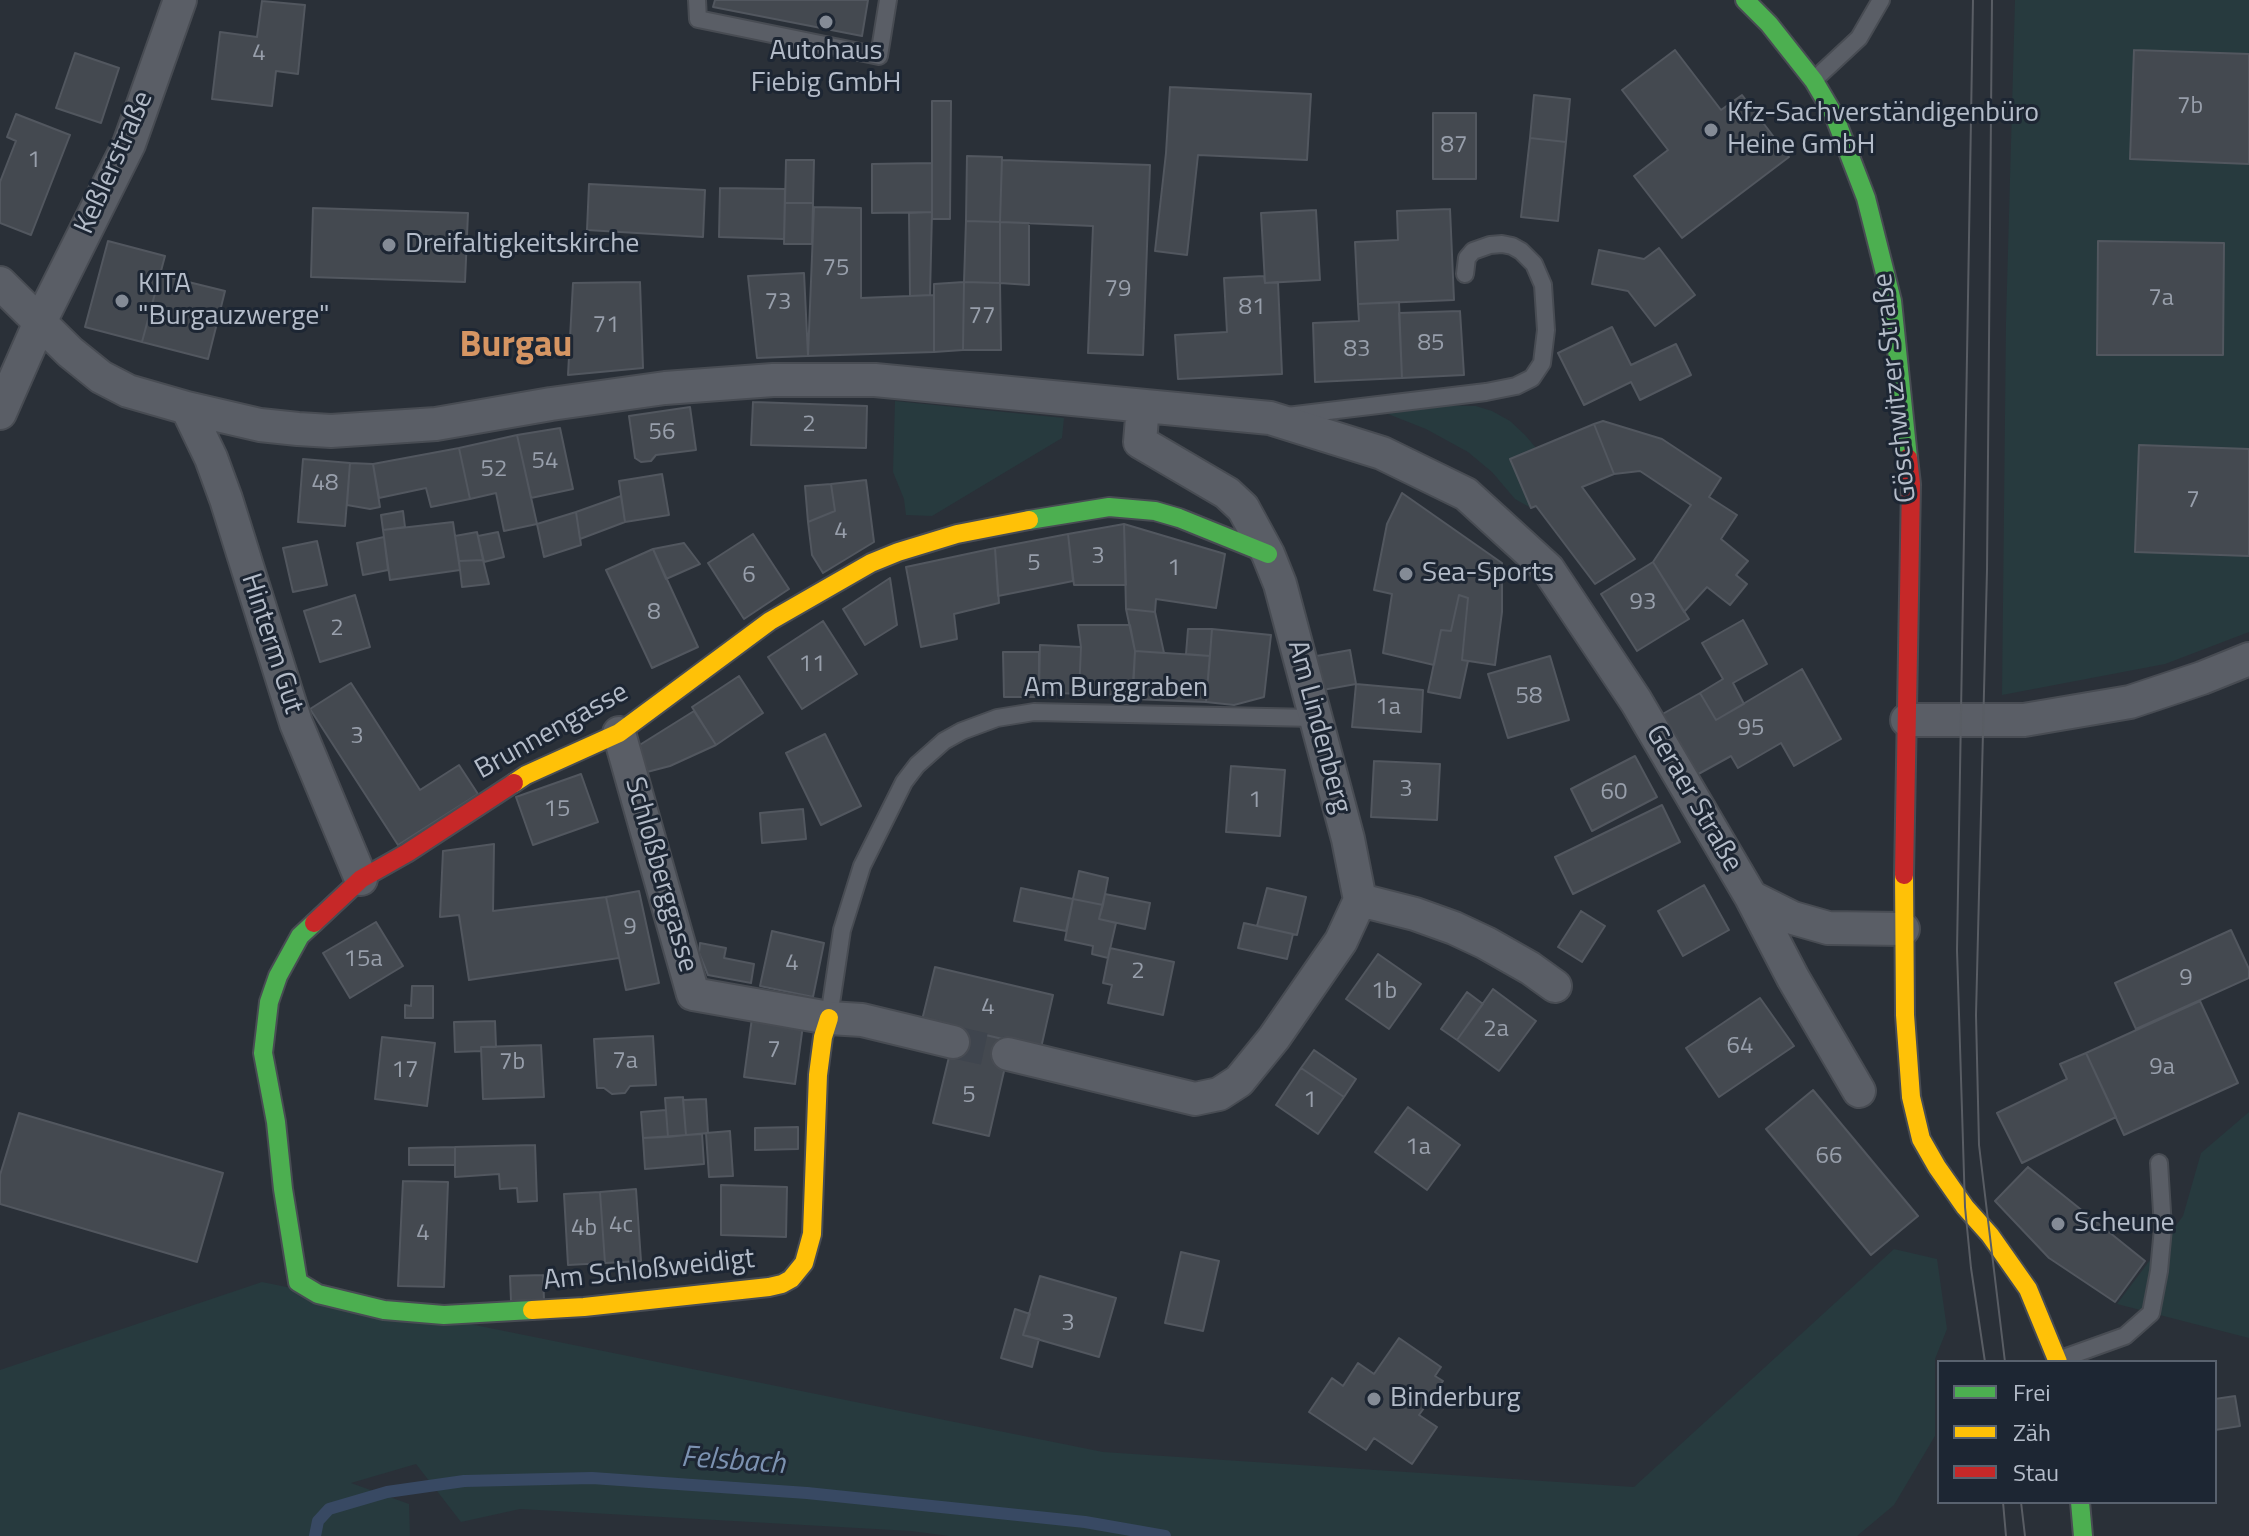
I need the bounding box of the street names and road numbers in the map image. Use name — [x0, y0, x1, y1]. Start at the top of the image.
street label: Keßlerstraße — [69, 86, 161, 240]
street label: Göschwitzer Straße — [1867, 271, 1925, 505]
street label: Hinterm Gut — [233, 570, 309, 718]
street label: Am Lindenberg — [1279, 637, 1357, 817]
street label: Am Burggraben — [1024, 672, 1208, 706]
street label: Brunnengasse — [470, 676, 634, 788]
street label: Geraer Straße — [1638, 720, 1748, 878]
street label: Schloßberggasse — [616, 774, 704, 976]
street label: Am Schloßweidigt — [542, 1243, 756, 1299]

